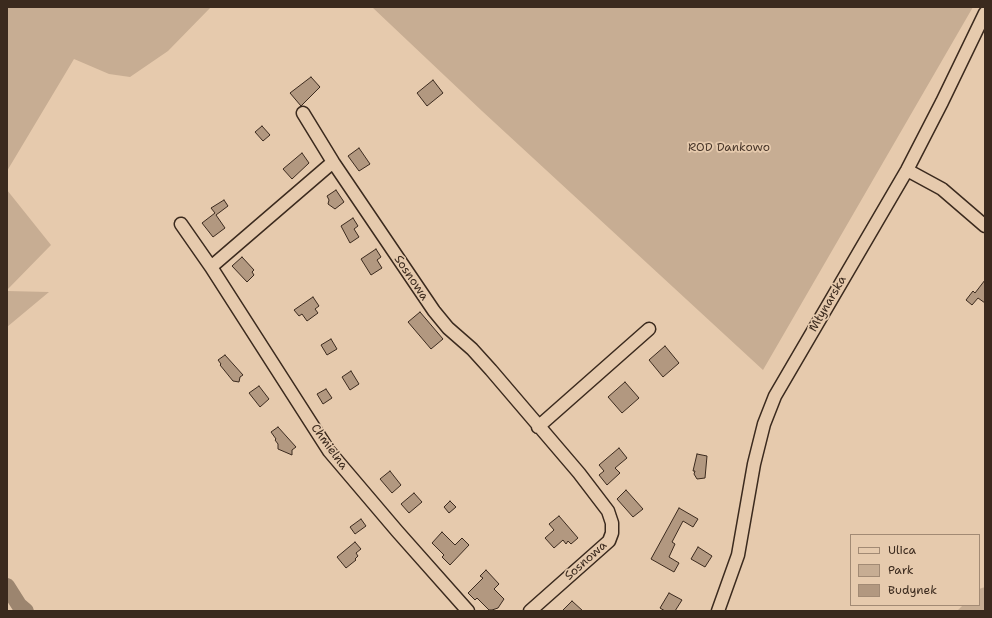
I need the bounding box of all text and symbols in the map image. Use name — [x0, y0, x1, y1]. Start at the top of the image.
park label: ROD Dankowo — [688, 141, 770, 155]
street label: Sosnowa — [391, 253, 431, 303]
street label: Młynarska — [806, 273, 850, 335]
street label: Chmielna — [308, 421, 350, 473]
legend — [850, 534, 980, 606]
street label: Sosnowa — [562, 538, 610, 584]
text: Ulica — [888, 542, 916, 558]
text: Park — [888, 562, 914, 578]
text: Budynek — [888, 582, 937, 598]

